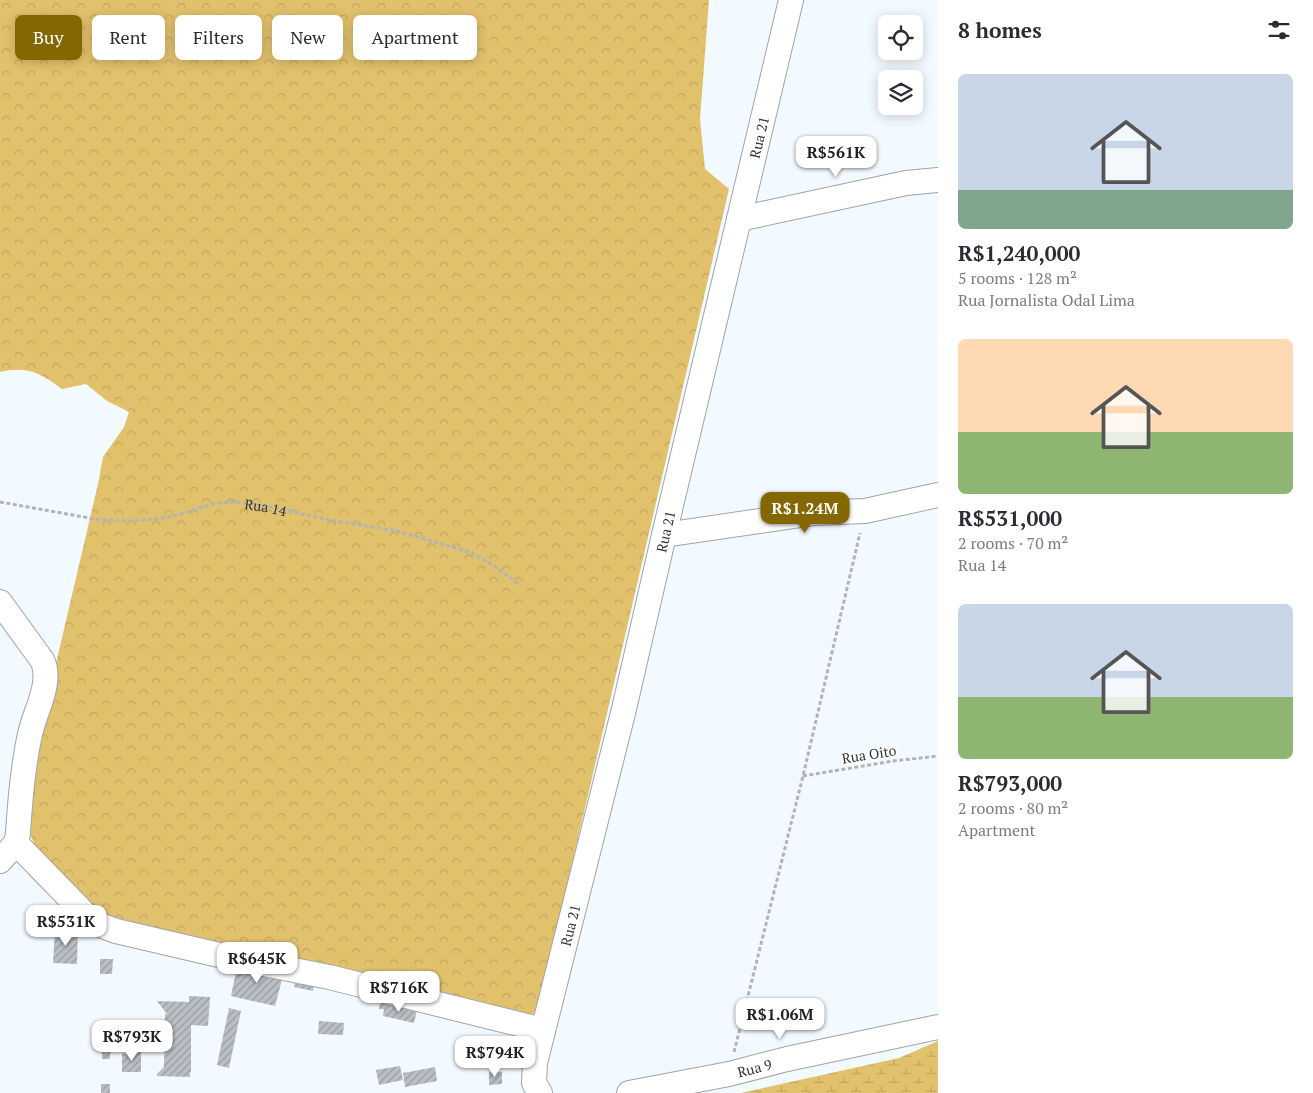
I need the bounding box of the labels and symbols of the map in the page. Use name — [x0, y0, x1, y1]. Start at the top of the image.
street label: Rua 21 — [744, 114, 773, 160]
pin: R$561K — [795, 136, 877, 178]
pin: R$1.24M — [759, 492, 851, 534]
street label: Rua 14 — [244, 494, 289, 520]
street label: Rua 21 — [651, 509, 679, 554]
street label: Rua Oito — [840, 740, 898, 768]
street label: Rua 21 — [555, 902, 584, 948]
pin: R$531K — [25, 904, 107, 947]
pin: R$645K — [216, 942, 298, 984]
pin: R$716K — [358, 970, 440, 1013]
pin: R$1.06M — [734, 998, 826, 1040]
pin: R$793K — [91, 1020, 173, 1062]
pin: R$794K — [454, 1036, 536, 1078]
street label: Rua 9 — [735, 1054, 774, 1081]

